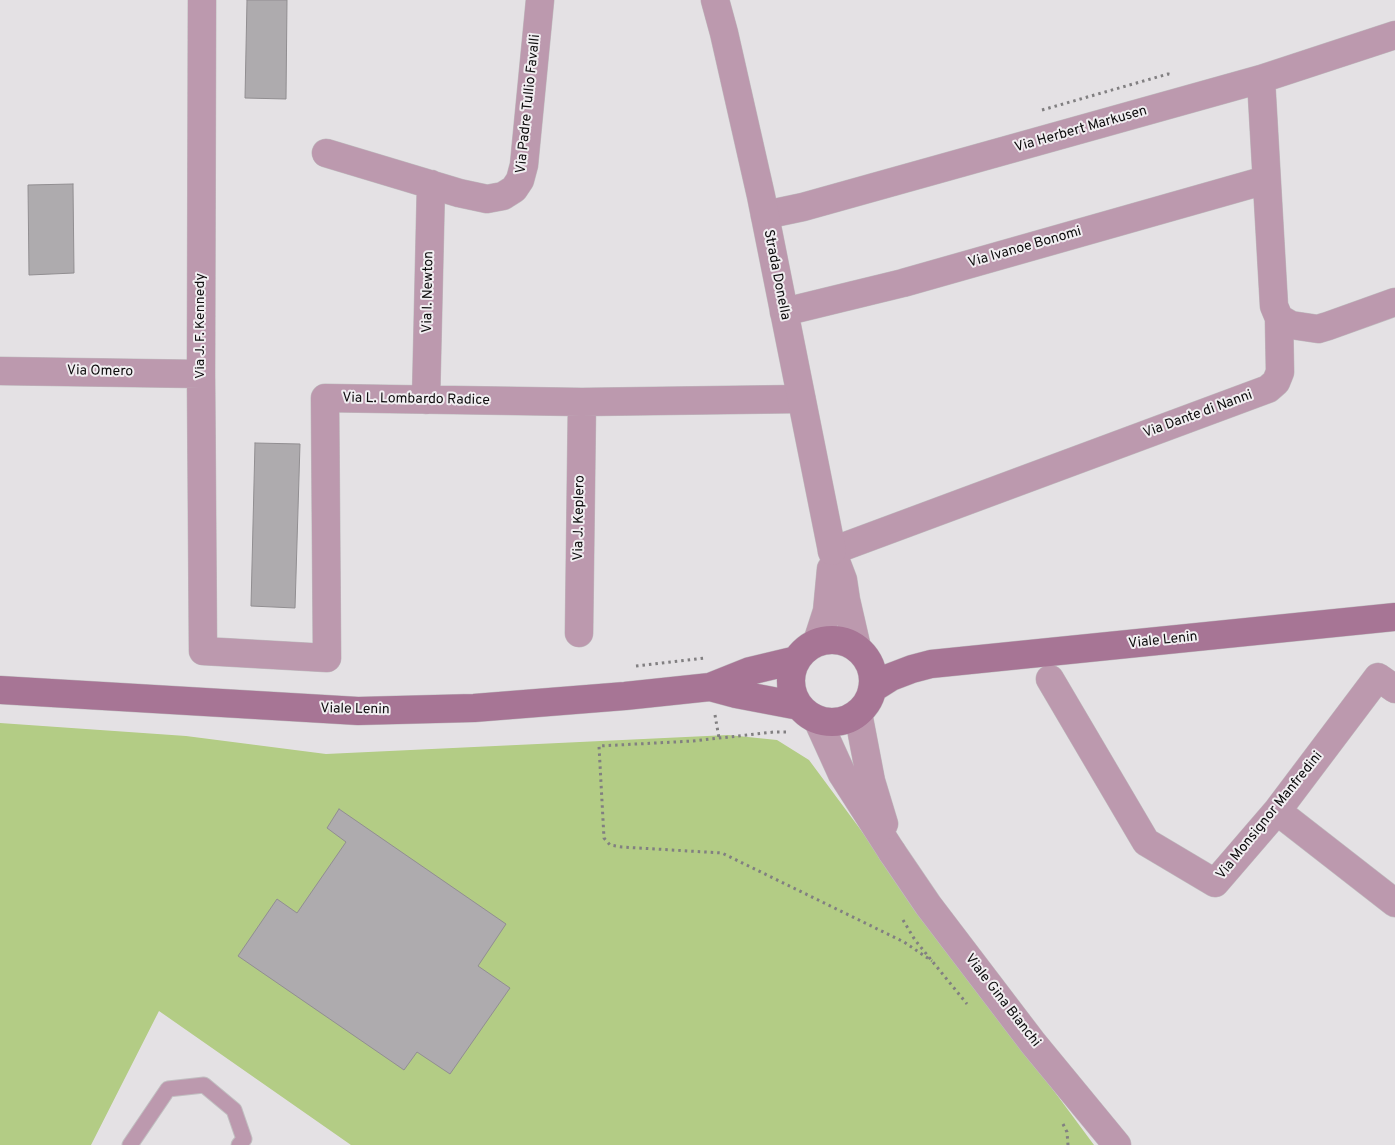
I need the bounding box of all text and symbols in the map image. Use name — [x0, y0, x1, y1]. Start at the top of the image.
street label: Via Padre Tullio Favalli — [513, 34, 545, 174]
street label: Via Herbert Markusen — [1013, 103, 1149, 157]
street label: Via Ivanoe Bonomi — [966, 224, 1084, 272]
street label: Strada Donella — [759, 228, 793, 322]
street label: Via I. Newton — [420, 251, 438, 333]
street label: Via J. F. Kennedy — [193, 273, 209, 379]
street label: Via Omero — [67, 363, 133, 381]
street label: Via Dante di Nanni — [1141, 387, 1255, 443]
street label: Via L. Lombardo Radice — [342, 390, 490, 410]
street label: Via J. Keplero — [571, 475, 589, 561]
street label: Viale Lenin — [1128, 629, 1198, 653]
street label: Viale Lenin — [320, 701, 390, 719]
street label: Via Monsignor Manfredini — [1213, 749, 1327, 883]
street label: Viale Gina Bianchi — [961, 951, 1043, 1051]

